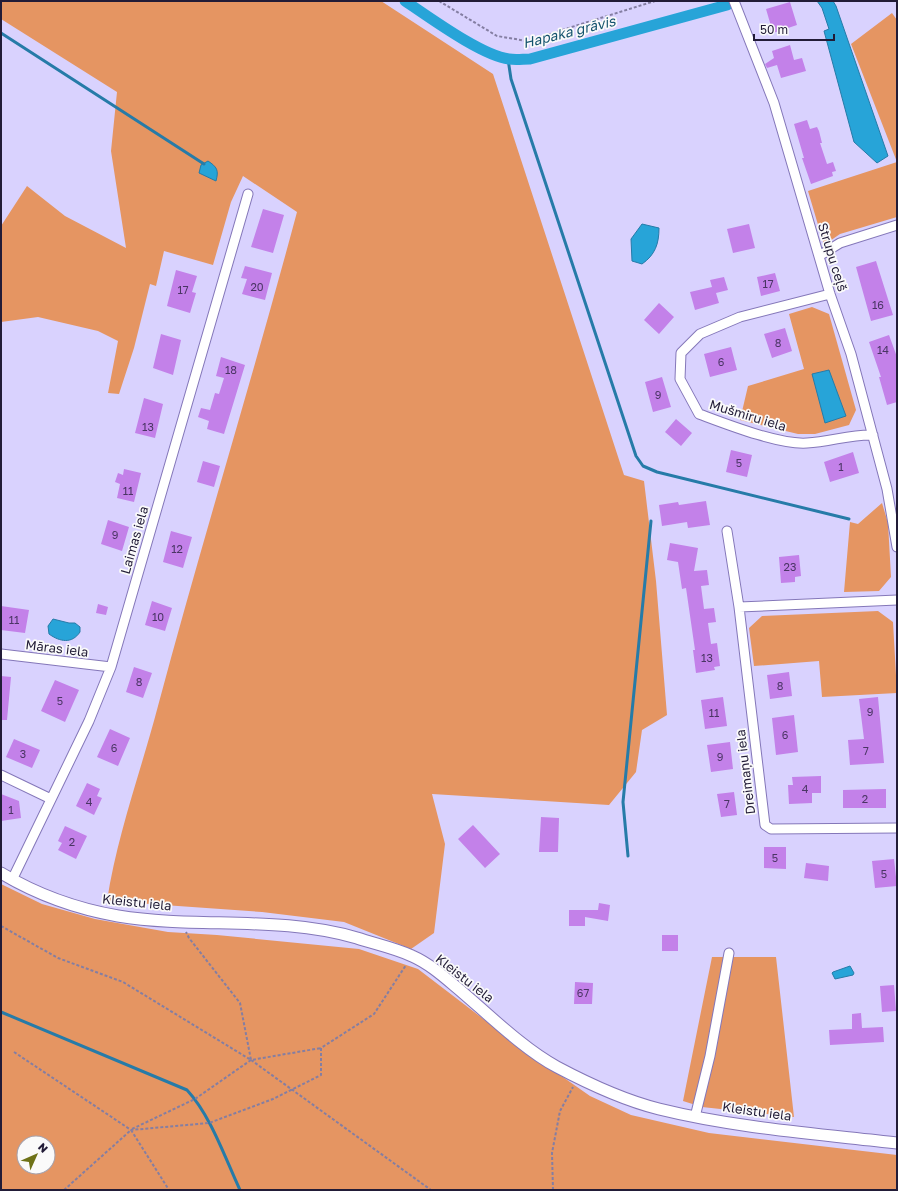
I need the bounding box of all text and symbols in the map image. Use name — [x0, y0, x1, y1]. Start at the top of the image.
water label: Hapaka grāvis — [521, 12, 617, 51]
scale bar — [754, 16, 834, 42]
text: 50 m — [760, 22, 788, 37]
street label: Strupu ceļš — [815, 221, 851, 293]
house number: 17 — [762, 277, 774, 290]
house number: 20 — [250, 280, 264, 293]
house number: 17 — [177, 283, 189, 296]
house number: 16 — [872, 298, 884, 311]
house number: 8 — [775, 336, 782, 349]
house number: 14 — [877, 343, 889, 356]
house number: 6 — [718, 355, 725, 368]
house number: 18 — [225, 363, 237, 376]
house number: 9 — [655, 388, 661, 401]
street label: Mušmiru iela — [708, 396, 788, 434]
house number: 13 — [142, 420, 154, 433]
house number: 5 — [736, 456, 742, 469]
house number: 1 — [838, 460, 844, 473]
house number: 11 — [123, 484, 133, 497]
street label: Laimas iela — [117, 504, 151, 576]
house number: 9 — [112, 528, 118, 541]
house number: 12 — [171, 542, 183, 555]
house number: 23 — [784, 560, 796, 573]
house number: 10 — [152, 610, 164, 623]
house number: 11 — [9, 613, 19, 626]
street label: Māras iela — [25, 636, 89, 660]
house number: 13 — [701, 651, 713, 664]
house number: 8 — [136, 675, 143, 688]
house number: 8 — [777, 679, 784, 692]
house number: 5 — [57, 694, 63, 707]
house number: 9 — [867, 705, 873, 718]
house number: 11 — [709, 706, 719, 719]
house number: 6 — [782, 728, 789, 741]
street label: Dreimaņu iela — [732, 729, 758, 815]
house number: 6 — [111, 741, 118, 754]
house number: 7 — [863, 744, 869, 757]
house number: 3 — [20, 747, 26, 760]
house number: 9 — [717, 750, 723, 763]
house number: 4 — [802, 782, 809, 795]
house number: 2 — [862, 792, 868, 805]
house number: 4 — [86, 795, 93, 808]
house number: 7 — [724, 797, 730, 810]
house number: 1 — [8, 803, 14, 816]
house number: 2 — [69, 835, 75, 848]
house number: 5 — [772, 851, 778, 864]
house number: 5 — [881, 867, 887, 880]
street label: Kleistu iela — [102, 890, 172, 914]
street label: Kleistu iela — [433, 950, 497, 1006]
house number: 67 — [577, 986, 589, 999]
street label: Kleistu iela — [721, 1098, 793, 1124]
north arrow — [16, 1135, 56, 1175]
text: N — [36, 1140, 51, 1155]

